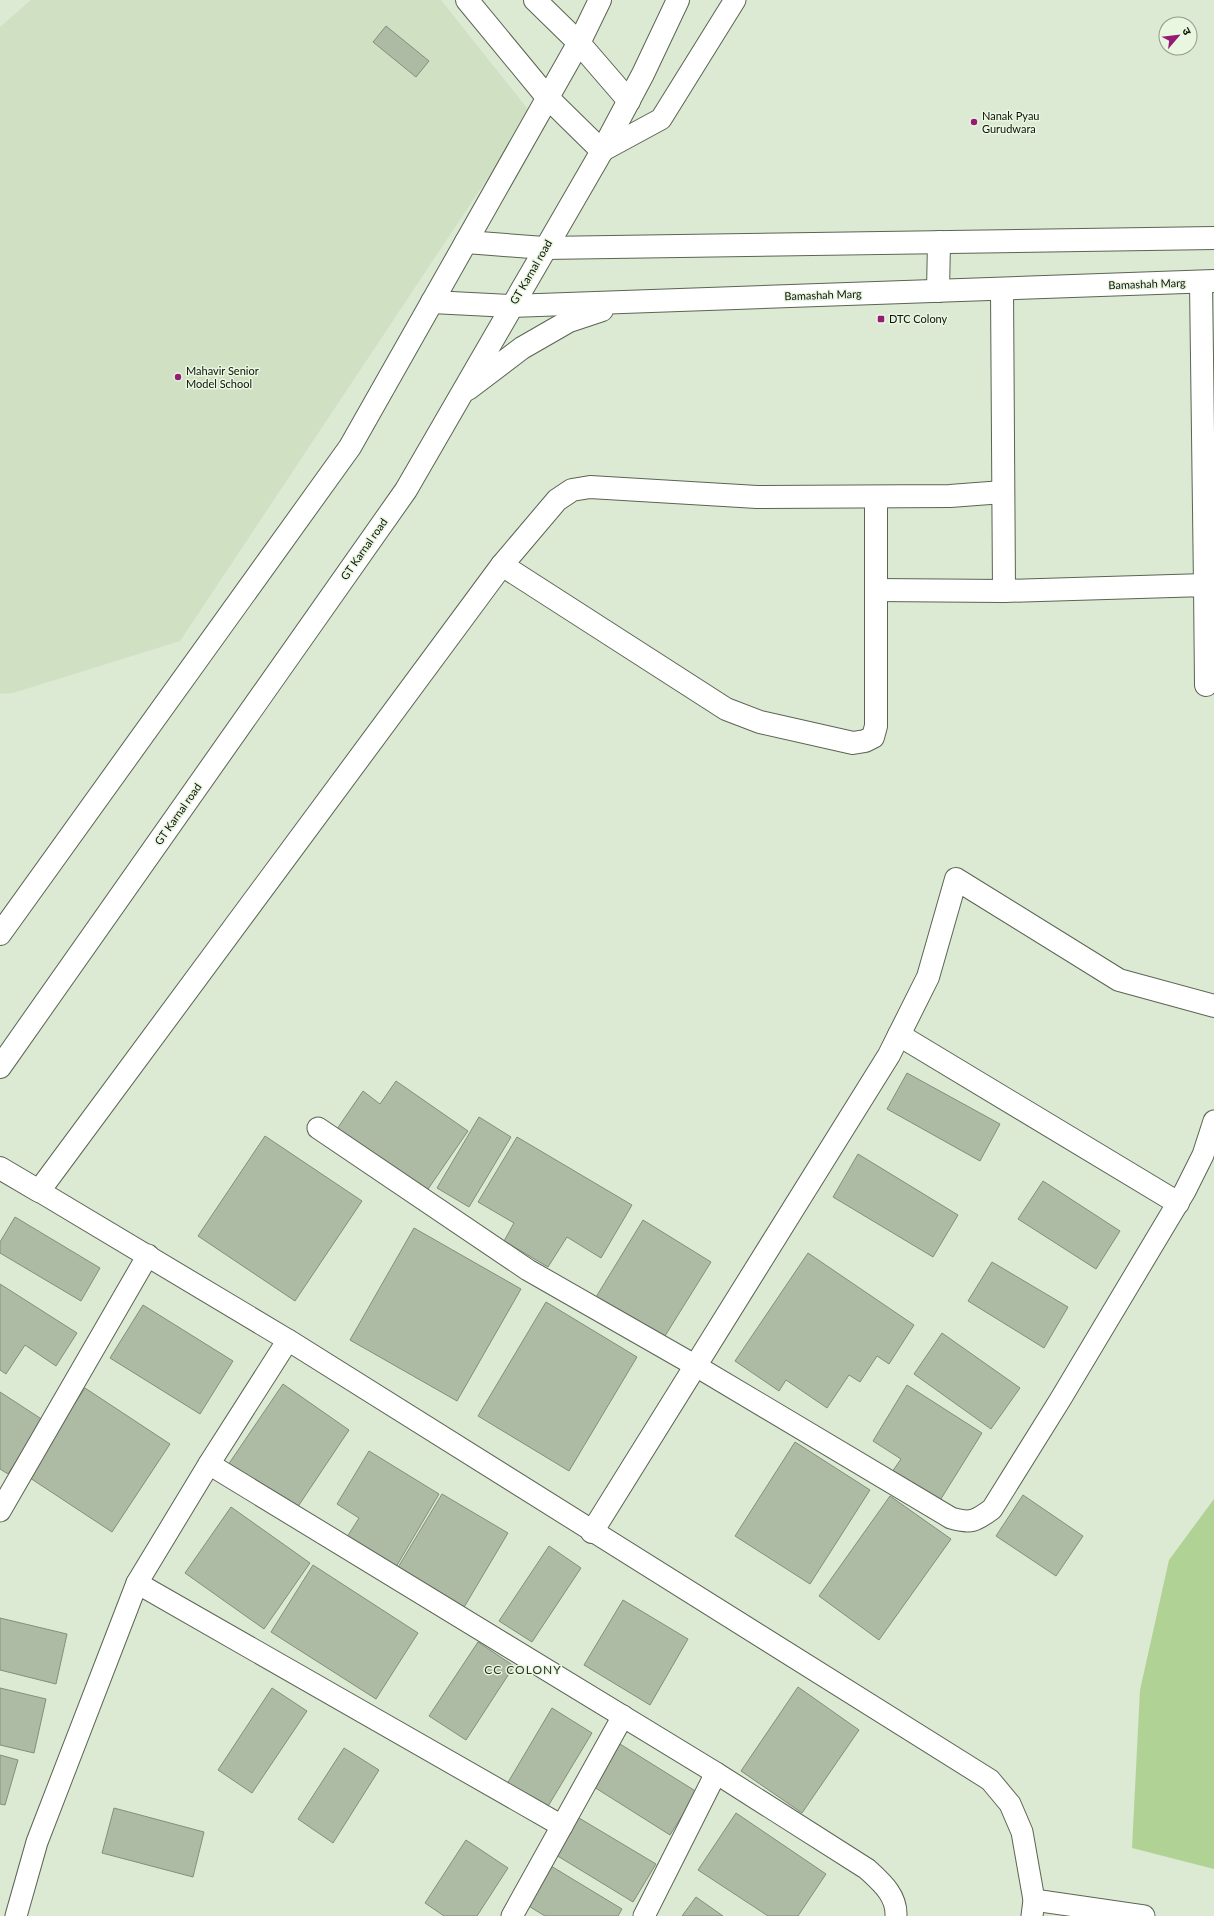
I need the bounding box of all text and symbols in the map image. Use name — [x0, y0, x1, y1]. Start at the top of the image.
north arrow — [1158, 16, 1198, 56]
text: उ — [1180, 25, 1195, 37]
place label: Nanak Pyau Gurudwara — [982, 109, 1039, 135]
marker: Nanak Pyau Gurudwara — [969, 117, 979, 127]
street label: GT Karnal road — [507, 237, 554, 306]
street label: Bamashah Marg — [1108, 276, 1186, 291]
street label: Bamashah Marg — [784, 287, 862, 302]
place label: DTC Colony — [889, 312, 948, 325]
marker: DTC Colony — [876, 314, 886, 324]
place label: Mahavir Senior Model School — [186, 364, 259, 390]
marker: Mahavir Senior Model School — [173, 372, 183, 382]
street label: GT Karnal road — [338, 515, 390, 582]
street label: GT Karnal road — [152, 780, 204, 847]
district label: CC COLONY — [484, 1662, 562, 1677]

